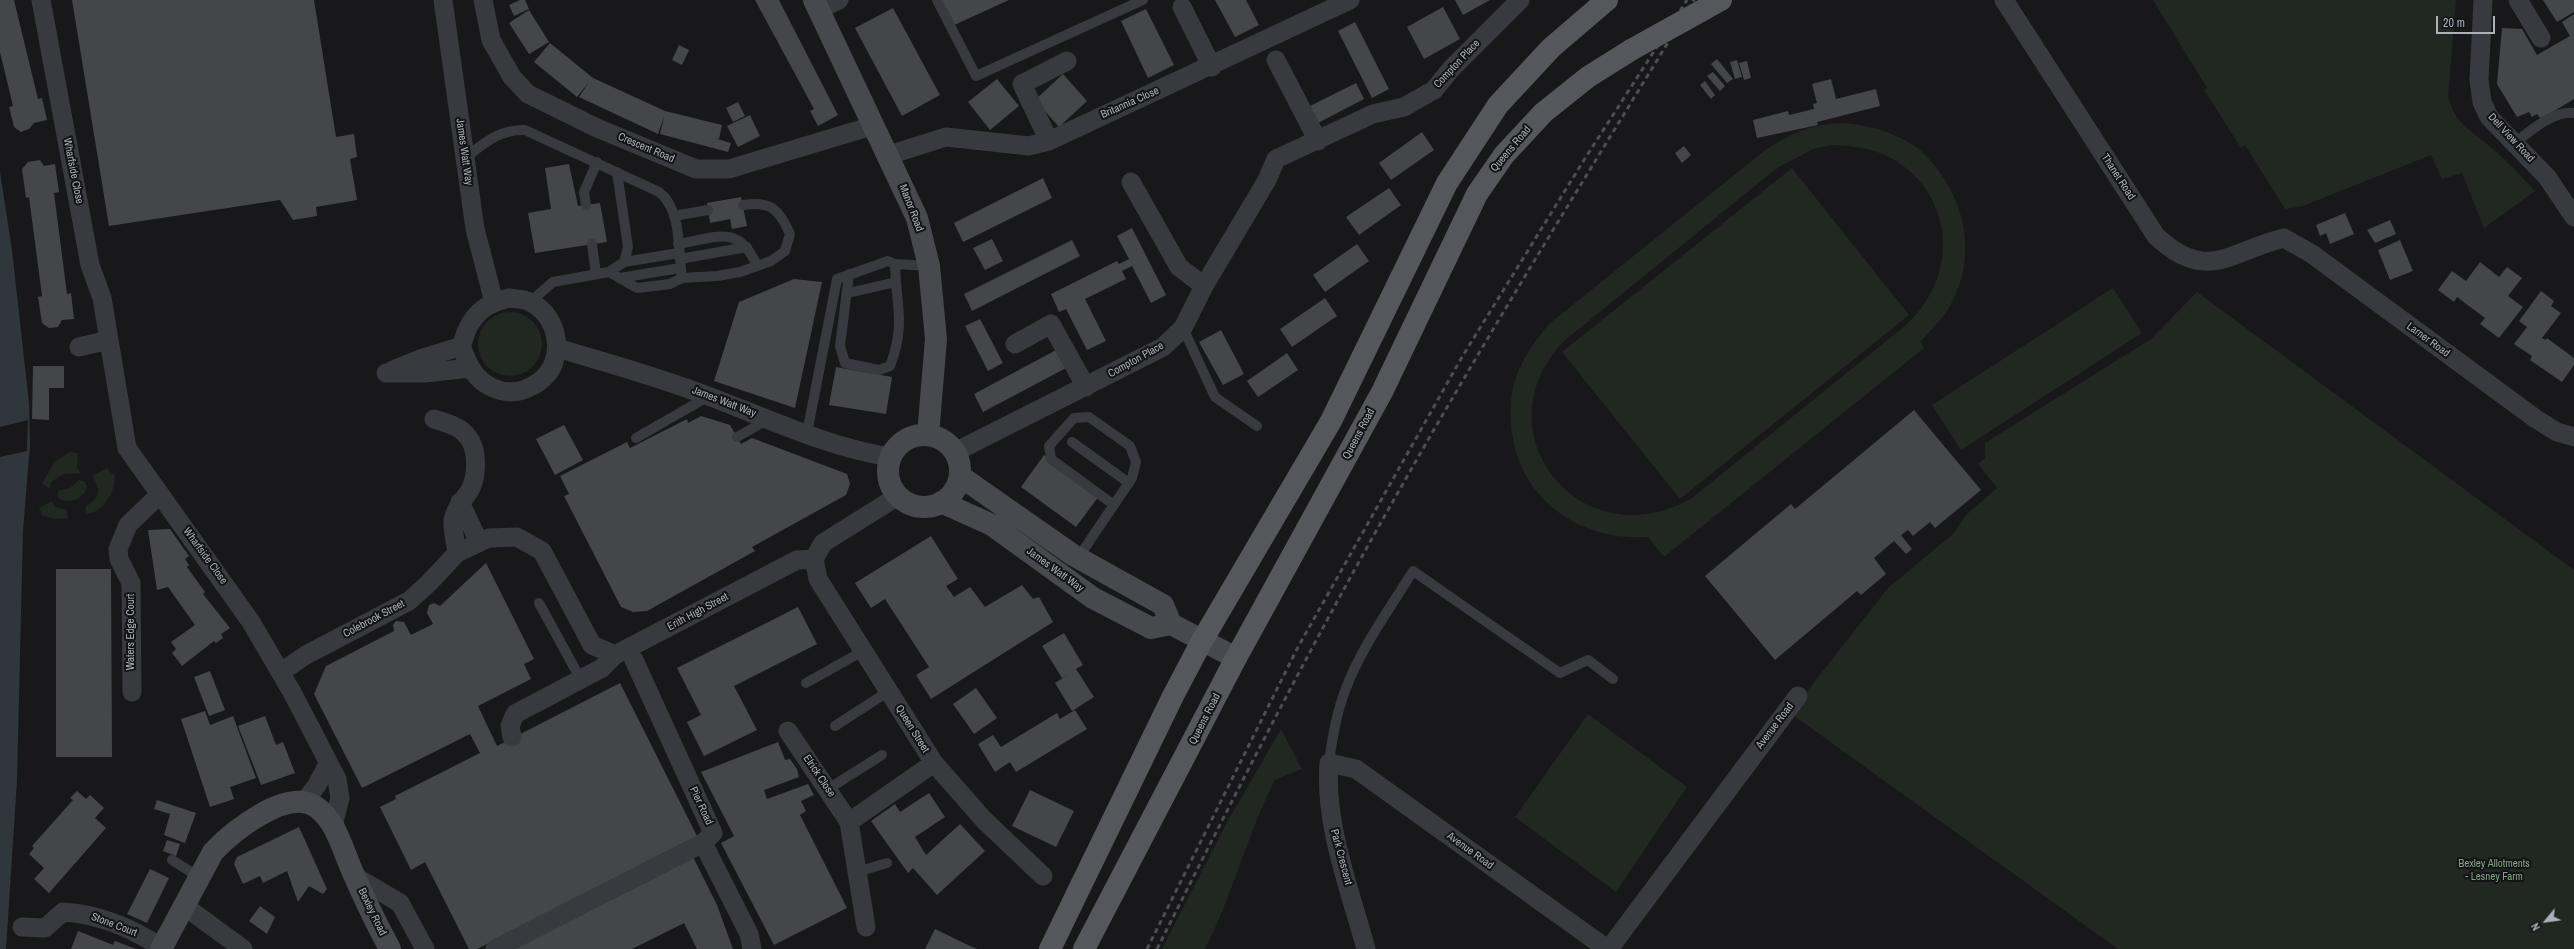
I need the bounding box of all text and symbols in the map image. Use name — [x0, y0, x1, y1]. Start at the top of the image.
scale bar — [2438, 8, 2497, 34]
text: 20 m — [2443, 15, 2465, 31]
street label: Compton Place — [1431, 37, 1483, 91]
street label: Britannia Close — [1099, 84, 1161, 122]
street label: Dell View Road — [2485, 111, 2537, 165]
street label: James Watt Way — [453, 118, 475, 186]
street label: Queens Road — [1488, 123, 1534, 175]
street label: Crescent Road — [616, 130, 676, 166]
street label: Wharfside Close — [60, 137, 86, 205]
street label: Thanet Road — [2098, 152, 2138, 202]
street label: Manor Road — [896, 182, 926, 234]
street label: Larner Road — [2404, 320, 2452, 360]
street label: Compton Place — [1106, 339, 1166, 381]
street label: James Watt Way — [690, 384, 758, 420]
street label: Queens Road — [1340, 406, 1378, 462]
street label: Wharfside Close — [180, 525, 230, 587]
street label: James Watt Way — [1024, 545, 1086, 595]
street label: Erith High Street — [665, 590, 731, 634]
street label: Waters Edge Court — [124, 594, 138, 670]
street label: Colebrook Street — [341, 597, 407, 641]
street label: Queens Road — [1186, 691, 1224, 747]
street label: Avenue Road — [1753, 700, 1797, 752]
street label: Queen Street — [892, 703, 932, 755]
street label: Elrick Close — [800, 752, 838, 800]
street label: Pier Road — [686, 785, 716, 827]
street label: Park Crescent — [1327, 828, 1355, 886]
street label: Avenue Road — [1444, 830, 1496, 872]
park label: Bexley Allotments - Lesney Farm — [2458, 857, 2530, 883]
street label: Bexley Road — [355, 886, 389, 938]
north arrow — [2526, 901, 2566, 941]
street label: Stone Court — [89, 910, 139, 940]
text: N — [2528, 921, 2543, 933]

